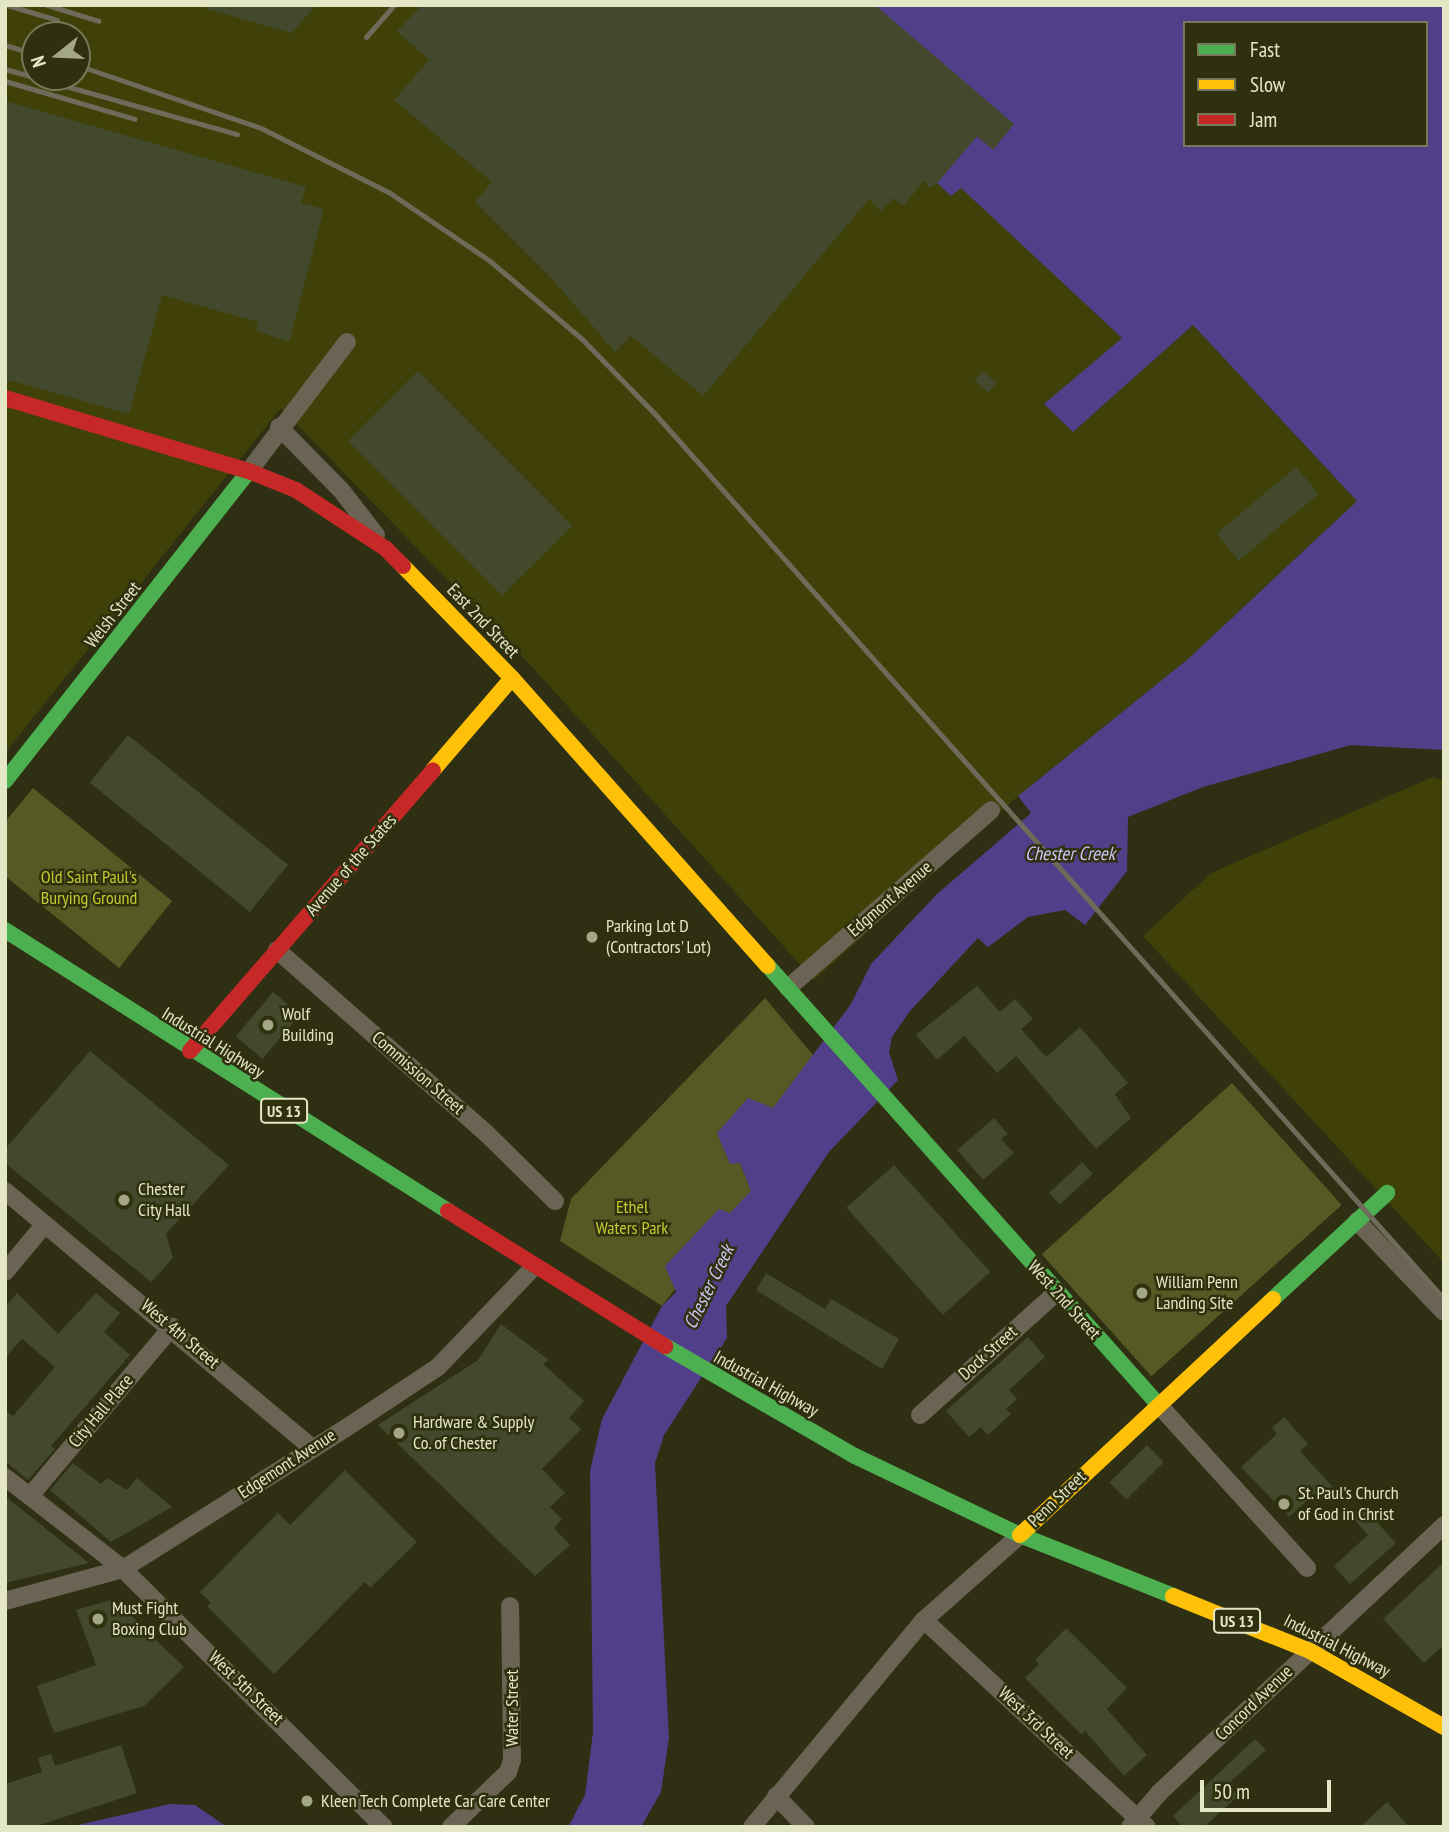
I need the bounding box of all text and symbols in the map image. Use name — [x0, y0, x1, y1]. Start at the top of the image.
north arrow — [21, 21, 91, 91]
legend — [1183, 21, 1428, 147]
text: Fast — [1250, 36, 1280, 63]
text: N — [25, 53, 51, 70]
text: Slow — [1250, 71, 1285, 98]
text: Jam — [1250, 106, 1277, 133]
street label: Welsh Street — [80, 578, 146, 652]
street label: East 2nd Street — [442, 579, 524, 663]
street label: Avenue of the States — [301, 810, 401, 920]
water label: Chester Creek — [1025, 843, 1115, 865]
street label: Edgmont Avenue — [843, 856, 937, 942]
park label: Old Saint Paul's Burying Ground — [41, 867, 137, 910]
place label: Parking Lot D (Contractors' Lot) — [606, 916, 711, 958]
marker: Parking Lot D (Contractors' Lot) — [584, 929, 600, 945]
street label: Industrial Highway — [158, 1003, 268, 1083]
place label: Wolf Building — [282, 1004, 334, 1046]
marker: Wolf Building — [260, 1017, 276, 1033]
street label: Commission Street — [367, 1027, 469, 1119]
road number: US 13 — [260, 1098, 308, 1124]
place label: Chester City Hall — [138, 1179, 191, 1222]
marker: Chester City Hall — [116, 1192, 132, 1208]
park label: Ethel Waters Park — [596, 1197, 668, 1240]
water label: Chester Creek — [679, 1242, 739, 1332]
street label: West 2nd Street — [1023, 1256, 1105, 1344]
place label: William Penn Landing Site — [1156, 1272, 1238, 1314]
marker: William Penn Landing Site — [1134, 1285, 1150, 1301]
street label: West 4th Street — [136, 1295, 224, 1373]
street label: Dock Street — [954, 1321, 1022, 1385]
street label: Industrial Highway — [710, 1346, 822, 1422]
street label: City Hall Place — [64, 1370, 138, 1452]
place label: Hardware & Supply Co. of Chester — [413, 1412, 534, 1454]
street label: Edgemont Avenue — [234, 1424, 340, 1504]
marker: Hardware & Supply Co. of Chester — [391, 1425, 407, 1441]
street label: Penn Street — [1024, 1466, 1090, 1532]
place label: St. Paul's Church of God in Christ — [1298, 1483, 1400, 1526]
marker: St. Paul's Church of God in Christ — [1276, 1496, 1292, 1512]
place label: Must Fight Boxing Club — [112, 1598, 187, 1640]
road number: US 13 — [1212, 1609, 1262, 1634]
street label: Industrial Highway — [1280, 1610, 1394, 1682]
marker: Must Fight Boxing Club — [90, 1611, 106, 1627]
street label: West 5th Street — [204, 1647, 288, 1729]
street label: Concord Avenue — [1211, 1661, 1297, 1745]
street label: Water Street — [501, 1670, 523, 1746]
street label: West 3rd Street — [994, 1682, 1078, 1764]
scale bar — [1204, 1766, 1335, 1810]
text: 50 m — [1213, 1778, 1250, 1805]
place label: Kleen Tech Complete Car Care Center — [321, 1790, 550, 1812]
marker: Kleen Tech Complete Car Care Center — [299, 1793, 315, 1809]

